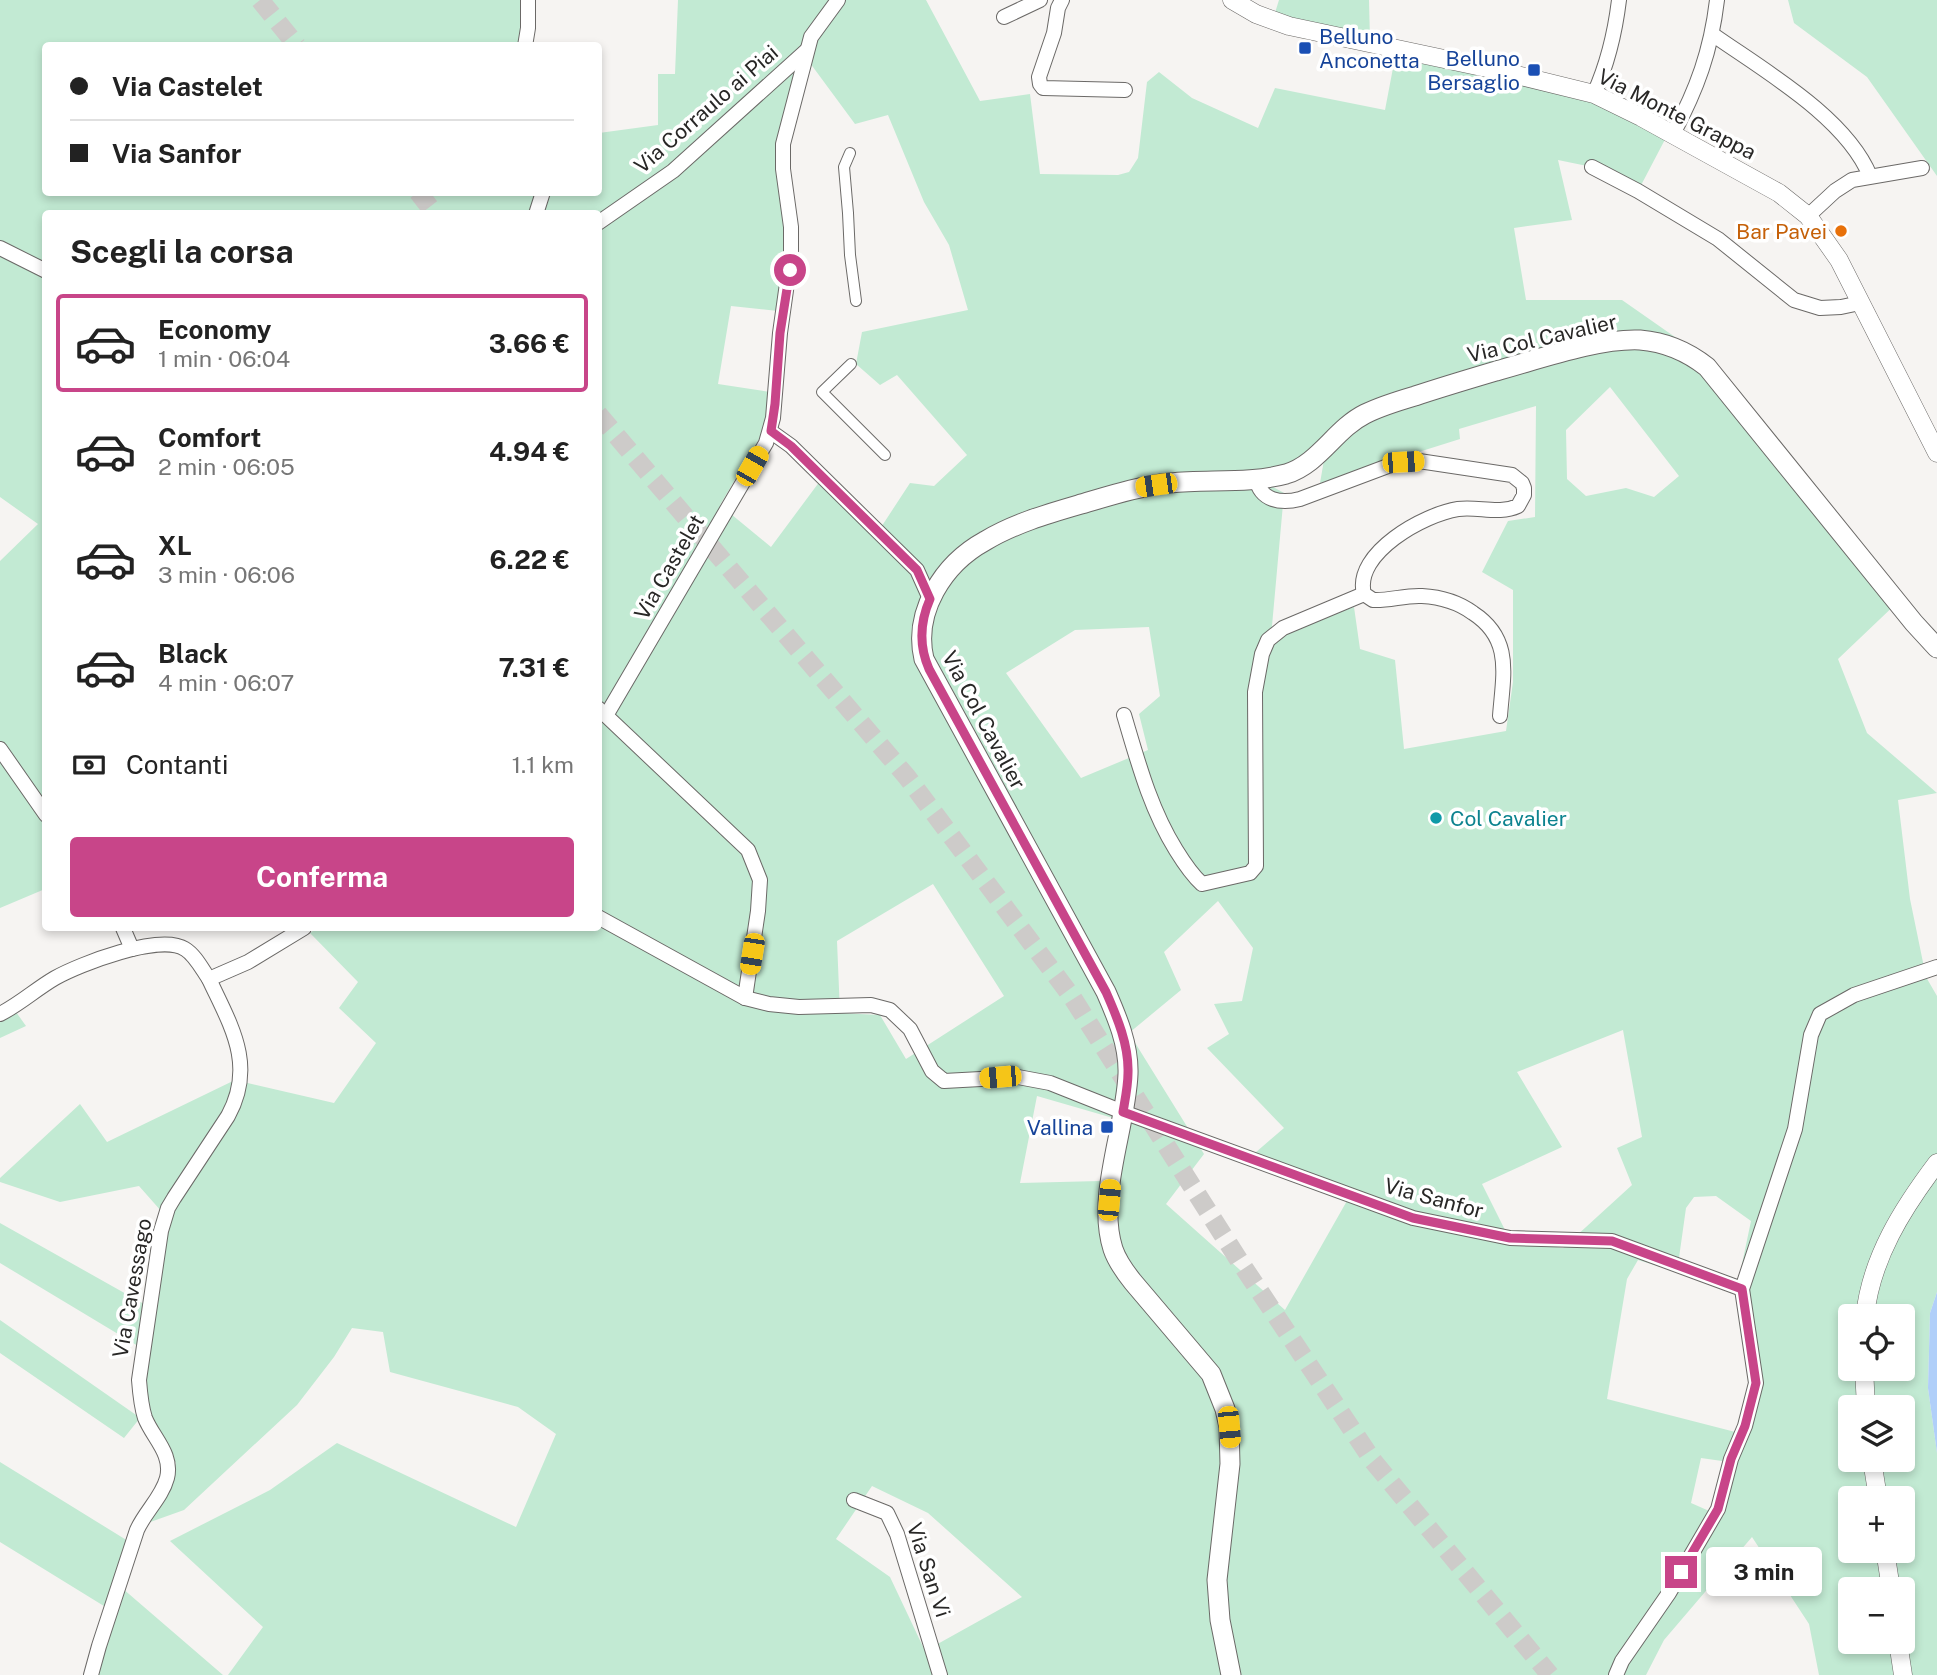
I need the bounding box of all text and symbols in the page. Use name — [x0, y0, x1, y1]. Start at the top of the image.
place label: Belluno Anconetta — [1319, 24, 1420, 73]
street label: Via Corraulo ai Piai — [629, 40, 783, 178]
marker: Belluno Anconetta — [1297, 40, 1313, 56]
place label: Belluno Bersaglio — [1427, 46, 1520, 95]
marker: Belluno Bersaglio — [1526, 62, 1542, 78]
street label: Via Monte Grappa — [1594, 63, 1760, 165]
text: Via Castelet — [112, 71, 263, 102]
text: Via Sanfor — [112, 138, 242, 169]
place label: Bar Pavei — [1736, 219, 1827, 244]
marker: Bar Pavei — [1833, 223, 1849, 239]
text: Scegli la corsa — [70, 233, 294, 270]
route start — [774, 254, 806, 286]
street label: Via Col Cavalier — [1465, 309, 1619, 367]
icon: car — [74, 312, 137, 375]
text: Economy — [158, 314, 271, 345]
text: 3.66 € — [489, 328, 570, 359]
text: 1 min · 06:04 — [158, 345, 290, 372]
icon: car — [74, 420, 137, 483]
text: Comfort — [158, 422, 261, 453]
text: 4.94 € — [489, 436, 570, 467]
car — [733, 443, 772, 489]
car — [1382, 450, 1425, 474]
text: 2 min · 06:05 — [158, 453, 295, 480]
car — [1134, 472, 1179, 498]
street label: Via Castelet — [629, 510, 709, 624]
icon: car — [74, 528, 137, 591]
text: XL — [158, 530, 192, 561]
text: 6.22 € — [489, 544, 570, 575]
text: 3 min · 06:06 — [158, 561, 295, 588]
icon: car — [74, 636, 137, 699]
text: Black — [158, 638, 228, 669]
street label: Via Col Cavalier — [937, 647, 1031, 793]
text: 7.31 € — [498, 652, 570, 683]
text: 4 min · 06:07 — [158, 669, 294, 696]
icon: cash — [70, 746, 108, 784]
text: Contanti — [126, 749, 228, 780]
text: 1.1 km — [512, 751, 574, 778]
place label: Col Cavalier — [1450, 806, 1567, 831]
marker: Col Cavalier — [1428, 810, 1444, 826]
button: Conferma — [70, 837, 574, 917]
car — [739, 932, 766, 976]
car — [979, 1065, 1022, 1089]
place label: Vallina — [1027, 1115, 1093, 1140]
marker: Vallina — [1099, 1119, 1115, 1135]
street label: Via Sanfor — [1382, 1173, 1486, 1223]
car — [1097, 1178, 1122, 1222]
street label: Via Cavessago — [107, 1216, 157, 1360]
map controls — [1838, 1304, 1915, 1654]
button: locate — [1838, 1304, 1915, 1381]
button: layers — [1838, 1395, 1915, 1472]
car — [1217, 1405, 1242, 1449]
button: + — [1838, 1486, 1915, 1563]
street label: Via San Vi — [902, 1520, 956, 1620]
callout: 3 min — [1706, 1548, 1821, 1596]
route end — [1665, 1556, 1697, 1588]
text: 3 min — [1734, 1558, 1794, 1585]
button: − — [1838, 1577, 1915, 1654]

